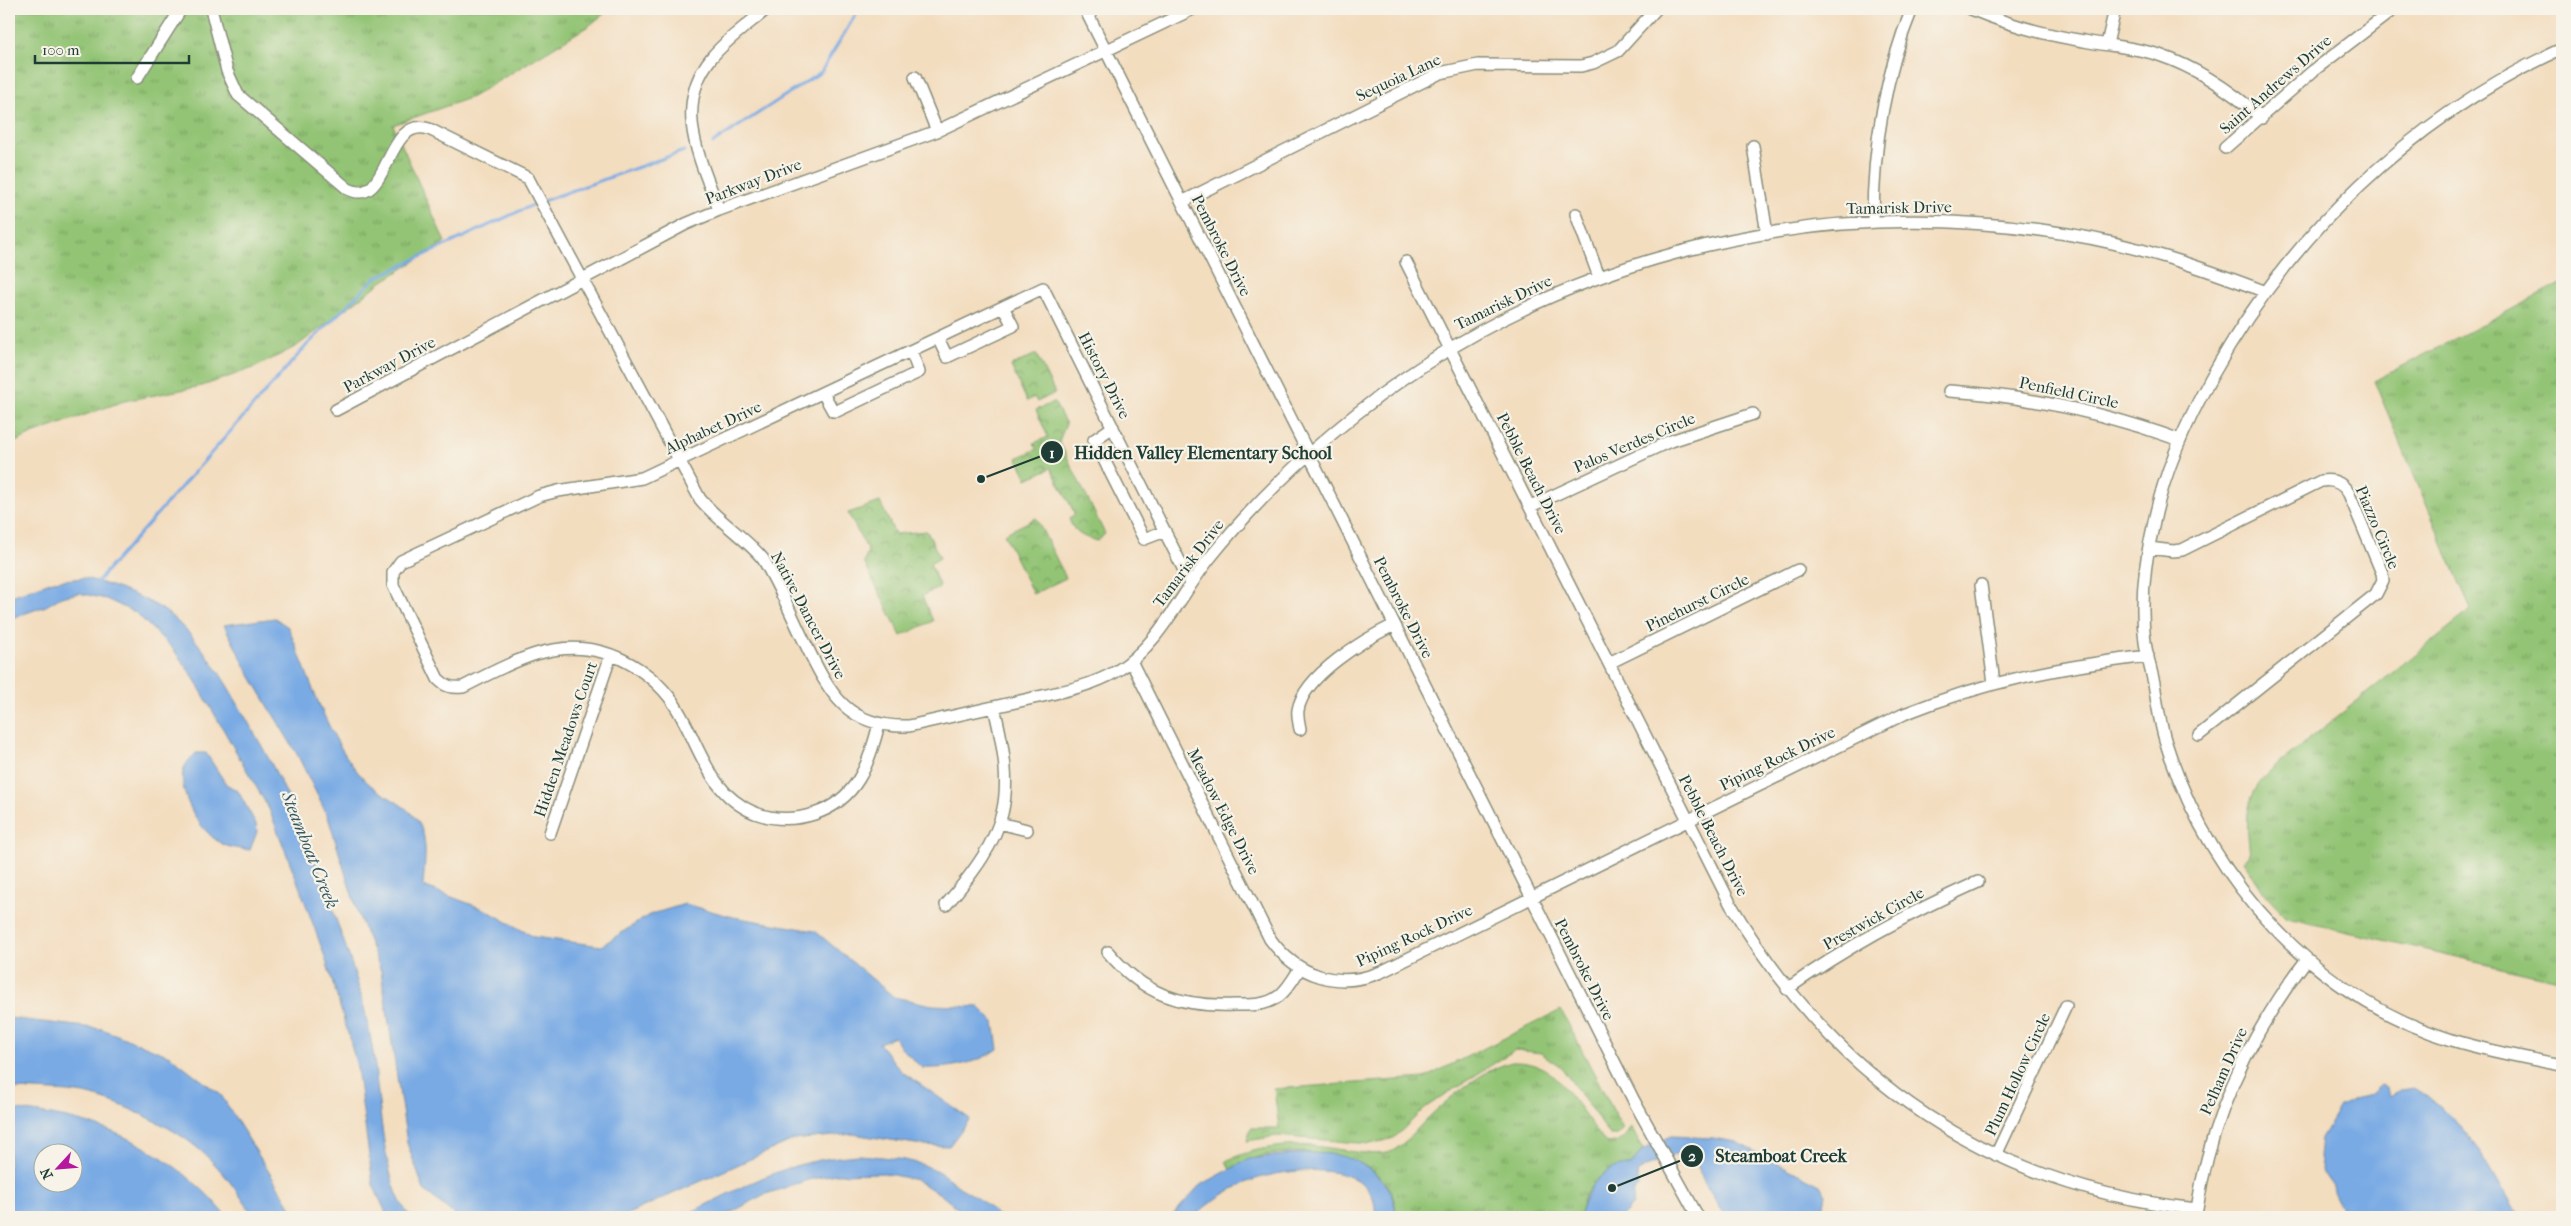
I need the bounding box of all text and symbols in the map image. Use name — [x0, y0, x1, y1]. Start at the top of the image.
street label: Saint Andrews Drive — [2216, 31, 2335, 138]
scale bar — [35, 32, 189, 64]
text: 100 m — [42, 41, 80, 59]
street label: Sequoia Lane — [1353, 50, 1444, 105]
street label: Parkway Drive — [702, 154, 804, 209]
street label: Pembroke Drive — [1188, 191, 1255, 299]
street label: Tamarisk Drive — [1846, 197, 1952, 218]
street label: Tamarisk Drive — [1452, 271, 1555, 334]
street label: History Drive — [1075, 329, 1135, 422]
street label: Parkway Drive — [340, 332, 439, 397]
street label: Penfield Circle — [2017, 373, 2120, 412]
street label: Alphabet Drive — [661, 397, 765, 459]
street label: Palos Verdes Circle — [1571, 408, 1698, 477]
street label: Pebble Beach Drive — [1493, 409, 1570, 537]
callout: Hidden Valley Elementary School — [1039, 436, 1342, 469]
text: Hidden Valley Elementary School — [1074, 443, 1333, 464]
text: 1 — [1049, 444, 1055, 462]
street label: Piazzo Circle — [2351, 483, 2404, 572]
street label: Tamarisk Drive — [1149, 515, 1228, 611]
street label: Native Dancer Drive — [767, 548, 850, 682]
street label: Pembroke Drive — [1370, 553, 1437, 661]
street label: Pinehurst Circle — [1643, 569, 1752, 636]
street label: Hidden Meadows Court — [530, 659, 601, 819]
street label: Piping Rock Drive — [1716, 722, 1838, 795]
street label: Meadow Edge Drive — [1184, 745, 1264, 878]
street label: Pebble Beach Drive — [1675, 771, 1752, 899]
water label: Steamboat Creek — [276, 788, 343, 912]
street label: Prestwick Circle — [1819, 883, 1927, 954]
street label: Piping Rock Drive — [1353, 900, 1476, 971]
street label: Pembroke Drive — [1551, 915, 1618, 1023]
street label: Plum Hollow Circle — [1981, 1010, 2054, 1139]
street label: Pelham Drive — [2196, 1024, 2251, 1118]
callout: Steamboat Creek — [1680, 1139, 1857, 1172]
north arrow — [32, 1144, 82, 1194]
text: Steamboat Creek — [1715, 1146, 1848, 1167]
text: 2 — [1688, 1147, 1696, 1165]
text: N — [37, 1165, 57, 1182]

